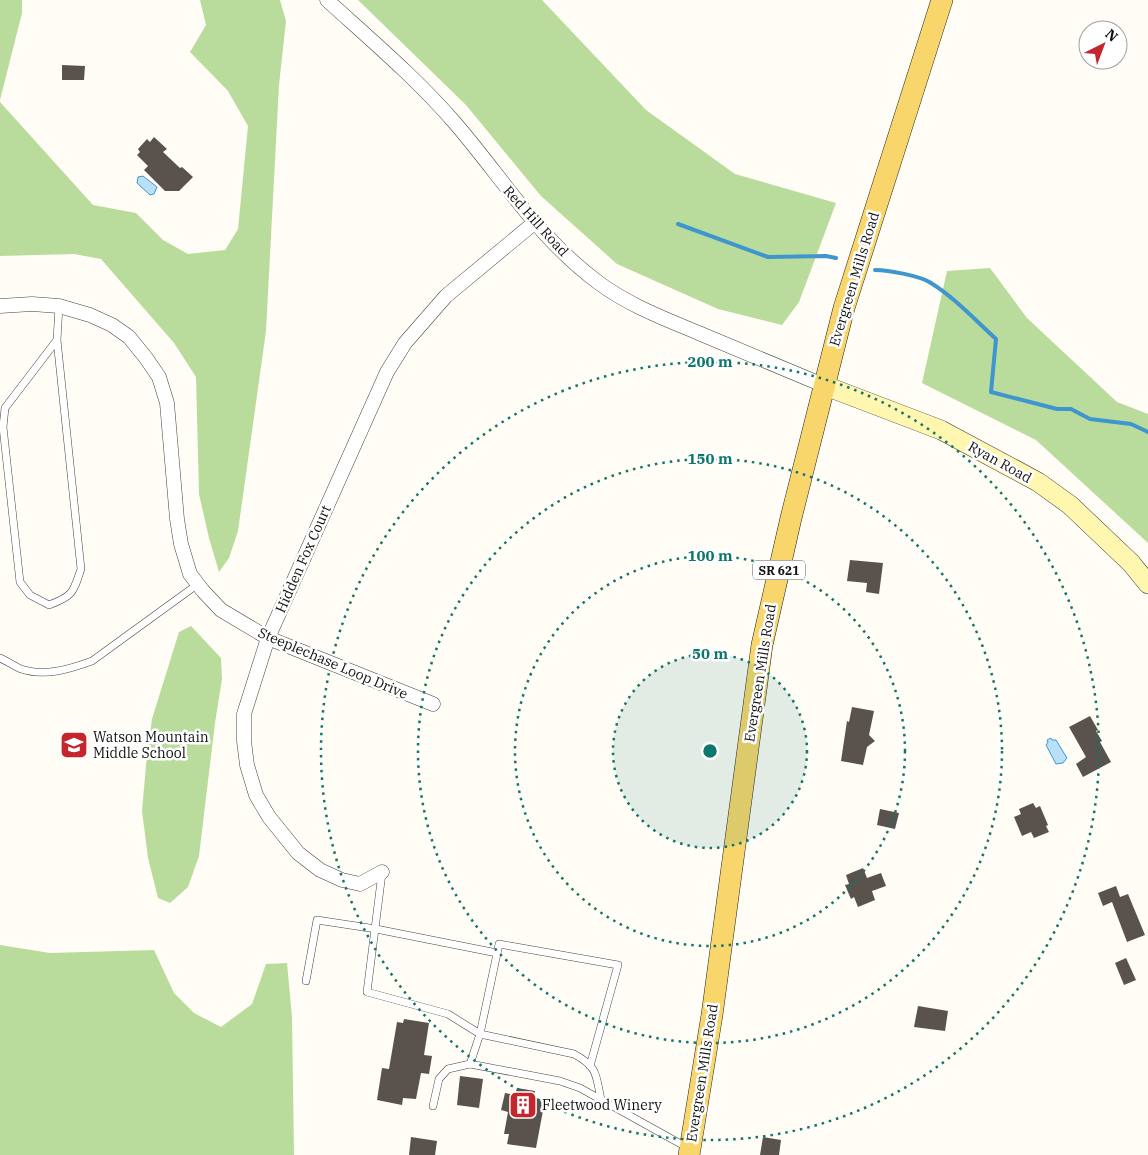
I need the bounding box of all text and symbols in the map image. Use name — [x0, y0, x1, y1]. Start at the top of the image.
north arrow — [1078, 20, 1128, 70]
text: N — [1102, 25, 1122, 46]
street label: Red Hill Road — [500, 182, 573, 260]
street label: Evergreen Mills Road — [825, 209, 883, 348]
text: 200 m — [687, 352, 733, 371]
street label: Ryan Road — [965, 437, 1035, 487]
text: 150 m — [687, 449, 733, 468]
street label: Hidden Fox Court — [271, 502, 335, 616]
text: 100 m — [687, 546, 733, 565]
road number: SR 621 — [753, 560, 805, 580]
street label: Evergreen Mills Road — [740, 602, 780, 743]
street label: Steeplechase Loop Drive — [255, 623, 411, 703]
text: 50 m — [692, 644, 728, 663]
place label: Watson Mountain Middle School — [93, 728, 209, 762]
school or university icon: Watson Mountain Middle School — [59, 730, 89, 760]
centre of rings — [701, 742, 719, 760]
street label: Evergreen Mills Road — [682, 1002, 722, 1143]
building icon: Fleetwood Winery — [508, 1090, 538, 1120]
place label: Fleetwood Winery — [542, 1096, 662, 1114]

